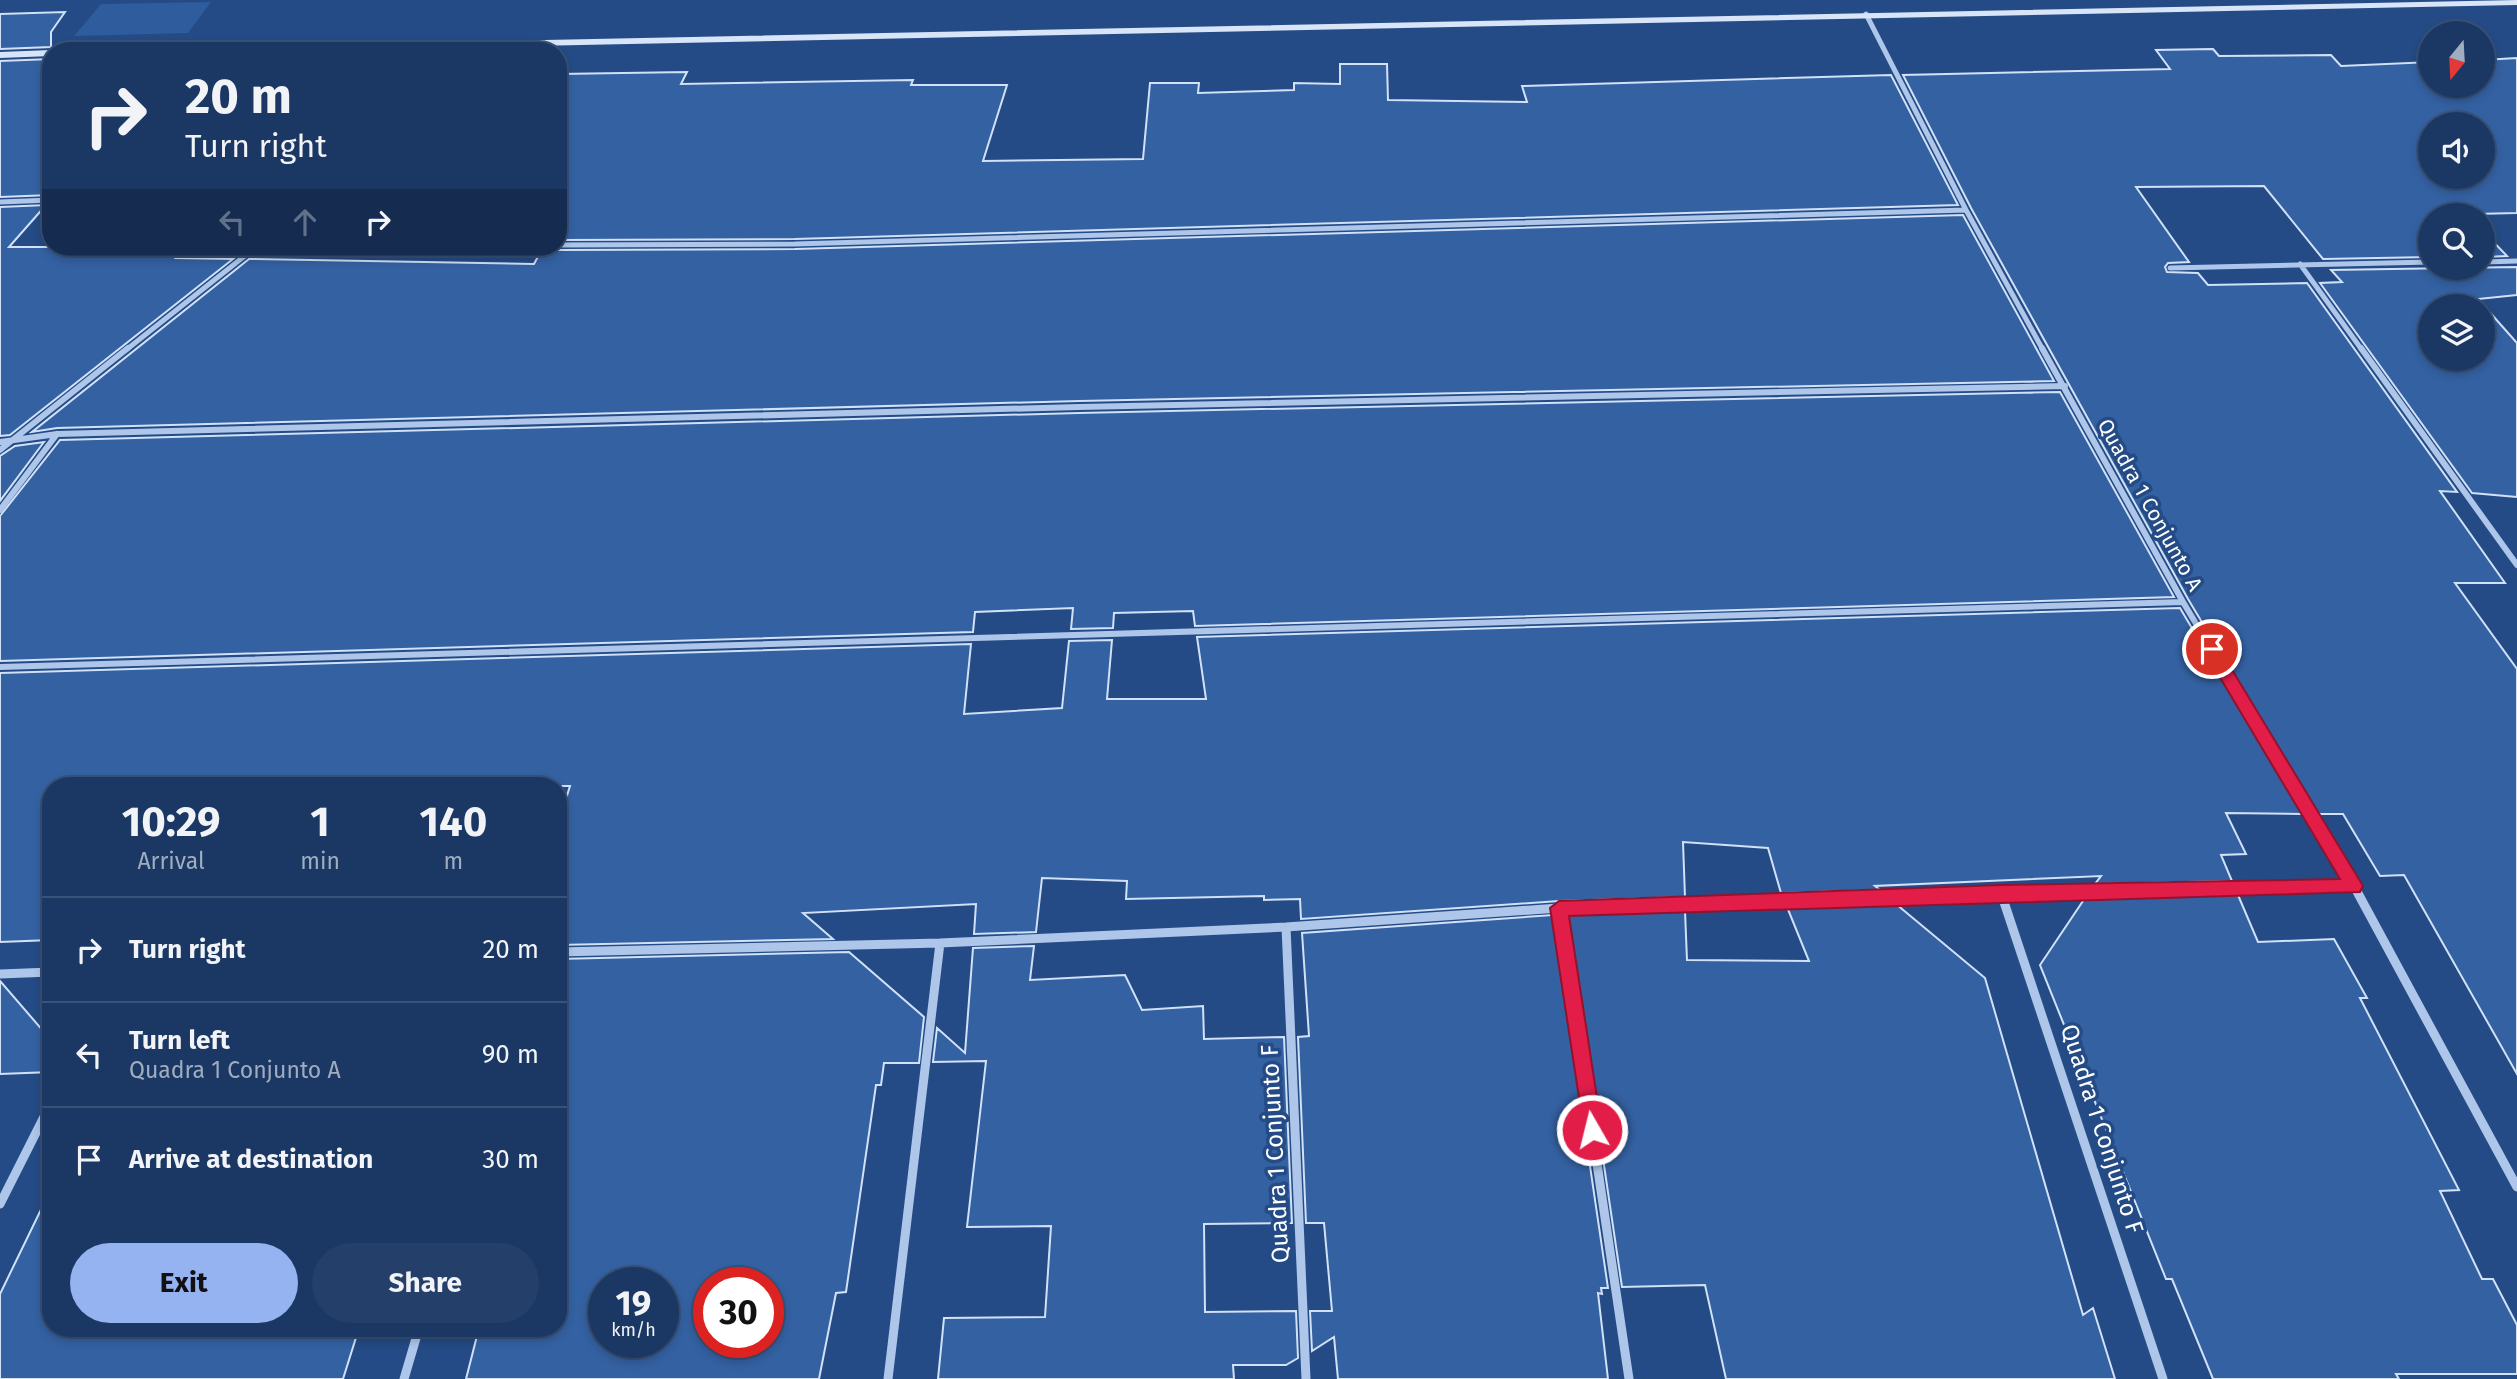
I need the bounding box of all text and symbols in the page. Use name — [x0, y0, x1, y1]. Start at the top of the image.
north arrow — [2418, 21, 2496, 98]
map controls — [2418, 21, 2495, 371]
text: 20 m — [185, 67, 292, 126]
icon: right — [70, 70, 161, 161]
button: sound — [2418, 112, 2495, 189]
text: Turn right — [185, 127, 327, 165]
icon: left — [213, 203, 251, 241]
icon: ahead — [286, 203, 324, 241]
icon: right — [359, 203, 397, 241]
button: search — [2418, 203, 2495, 280]
button: layers — [2418, 294, 2495, 371]
street label: Quadra 1 Conjunto A — [2092, 414, 2208, 596]
pin — [2182, 619, 2242, 679]
icon: arrive — [2193, 630, 2231, 668]
text: 10:29 — [122, 797, 221, 847]
text: 1 — [310, 797, 330, 847]
text: 140 — [420, 797, 487, 847]
text: Arrival — [137, 847, 205, 875]
text: min — [300, 847, 340, 875]
text: m — [444, 847, 463, 875]
icon: right — [70, 931, 108, 969]
text: Turn right — [129, 934, 246, 965]
text: 20 m — [482, 934, 539, 965]
street label: Quadra 1 Conjunto F — [2055, 1021, 2149, 1238]
text: Turn left — [129, 1025, 230, 1056]
icon: left — [70, 1036, 108, 1074]
text: 90 m — [482, 1039, 539, 1070]
street label: Quadra 1 Conjunto F — [1255, 1044, 1295, 1264]
text: Quadra 1 Conjunto A — [129, 1056, 341, 1084]
position arrow — [1555, 1093, 1629, 1167]
icon: arrive — [70, 1141, 108, 1179]
text: Arrive at destination — [129, 1144, 373, 1175]
text: 30 m — [482, 1144, 539, 1175]
button: Exit — [70, 1243, 298, 1323]
button: Share — [312, 1243, 539, 1323]
speed limit sign: 30 — [693, 1267, 784, 1358]
text: 19 — [616, 1282, 651, 1324]
text: km/h — [611, 1319, 656, 1341]

